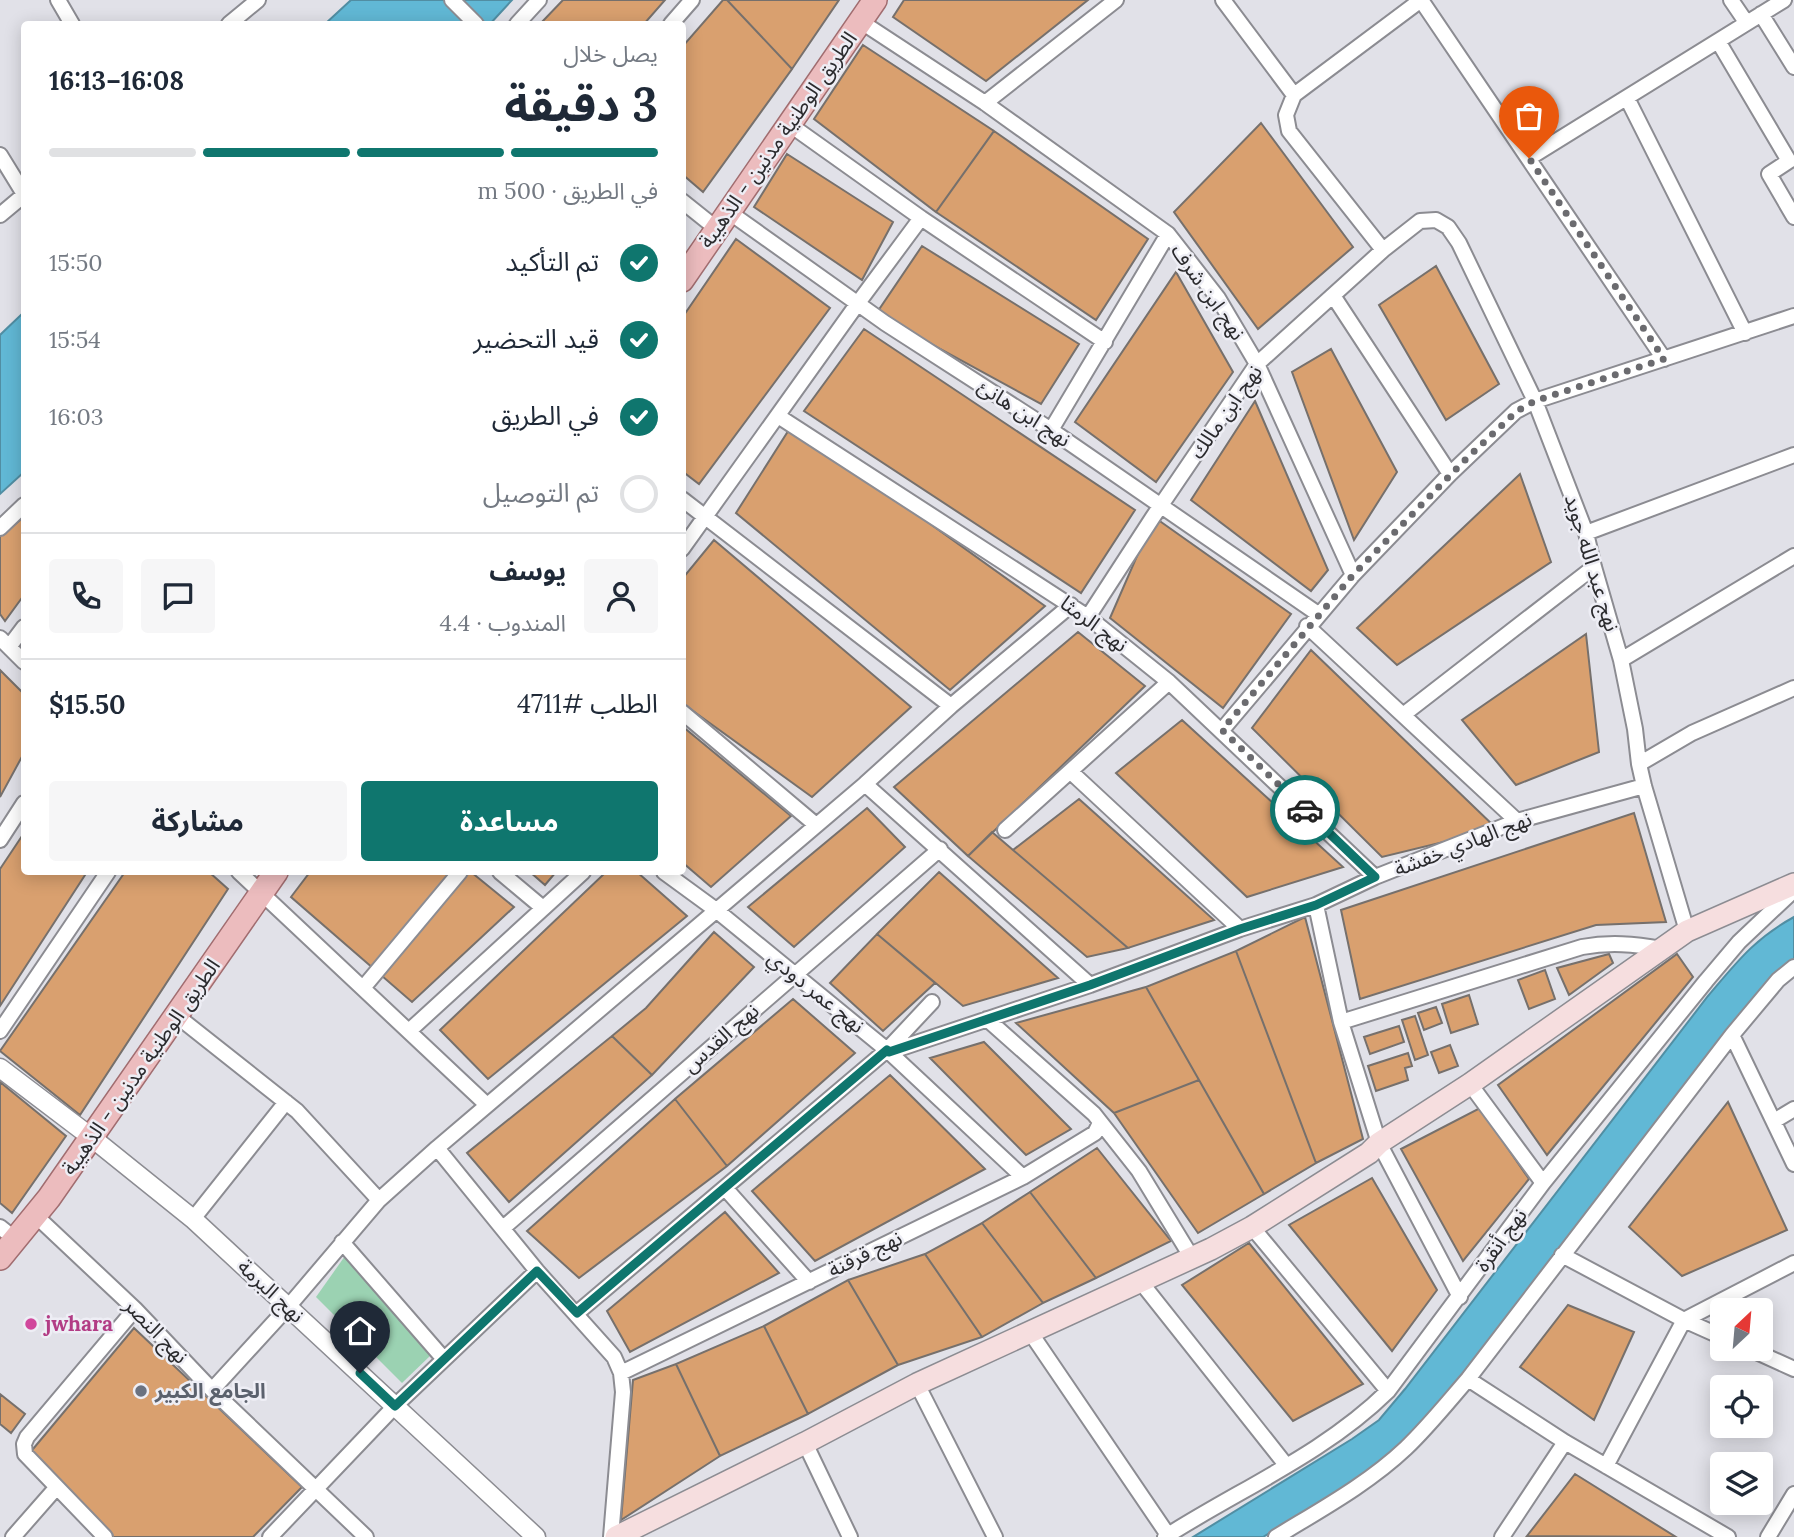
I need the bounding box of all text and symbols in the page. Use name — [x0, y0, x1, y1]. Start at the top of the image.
street label: الطريق الوطنية مدنين - الذهيبة — [692, 26, 863, 253]
text: يصل خلال — [563, 39, 658, 68]
text: 16:08–16:13 — [49, 64, 184, 97]
text: 3 دقيقة — [504, 75, 658, 134]
pin — [1499, 86, 1559, 158]
icon: bag — [1510, 97, 1548, 135]
text: في الطريق · 500 m — [477, 176, 658, 205]
street label: نهج ابن شرف — [1164, 238, 1252, 346]
icon: check — [620, 244, 658, 282]
text: تم التأكيد — [505, 245, 599, 278]
text: 15:50 — [49, 248, 102, 277]
icon: check — [620, 321, 658, 359]
text: قيد التحضير — [473, 322, 599, 355]
text: 15:54 — [49, 325, 101, 354]
street label: نهج ابن مالك — [1183, 359, 1270, 465]
street label: نهج ابن هانئ — [971, 372, 1076, 455]
icon: check — [620, 398, 658, 436]
text: في الطريق — [492, 399, 599, 432]
text: 16:03 — [49, 402, 104, 431]
text: تم التوصيل — [483, 476, 599, 509]
street label: نهج عبد الله جويد — [1557, 491, 1626, 635]
text: يوسف — [489, 554, 566, 587]
button: phone — [49, 559, 123, 633]
button: chat — [141, 559, 215, 633]
button: person — [584, 559, 658, 633]
street label: نهج الرمثا — [1054, 589, 1134, 660]
text: المندوب · 4.4 — [440, 608, 566, 637]
text: الطلب #4711 — [517, 687, 658, 720]
text: $15.50 — [49, 688, 126, 721]
courier — [1270, 775, 1340, 845]
button: مشاركة — [49, 781, 347, 861]
button: مساعدة — [361, 781, 658, 861]
icon: car — [1286, 791, 1324, 829]
street label: نهج الهادي خفشة — [1390, 805, 1536, 885]
street label: نهج عمر دودي — [760, 944, 870, 1041]
street label: الطريق الوطنية مدنين - الذهيبة — [55, 953, 226, 1180]
street label: نهج القدس — [677, 997, 766, 1080]
street label: نهج أنقرة — [1468, 1202, 1534, 1278]
street label: نهج قرقنة — [823, 1224, 907, 1285]
street label: نهج البرمة — [231, 1253, 310, 1330]
street label: نهج النصر — [116, 1291, 194, 1371]
north arrow — [1710, 1298, 1773, 1362]
map controls — [1710, 1298, 1773, 1515]
pin — [330, 1301, 390, 1373]
place label: jwhara — [43, 1310, 113, 1337]
icon: home — [341, 1312, 379, 1350]
marker: jwhara — [23, 1316, 39, 1332]
button: locate — [1710, 1375, 1773, 1438]
place label: الجامع الكبير — [154, 1377, 266, 1406]
marker: الجامع الكبير — [133, 1383, 149, 1399]
button: layers — [1710, 1452, 1773, 1515]

